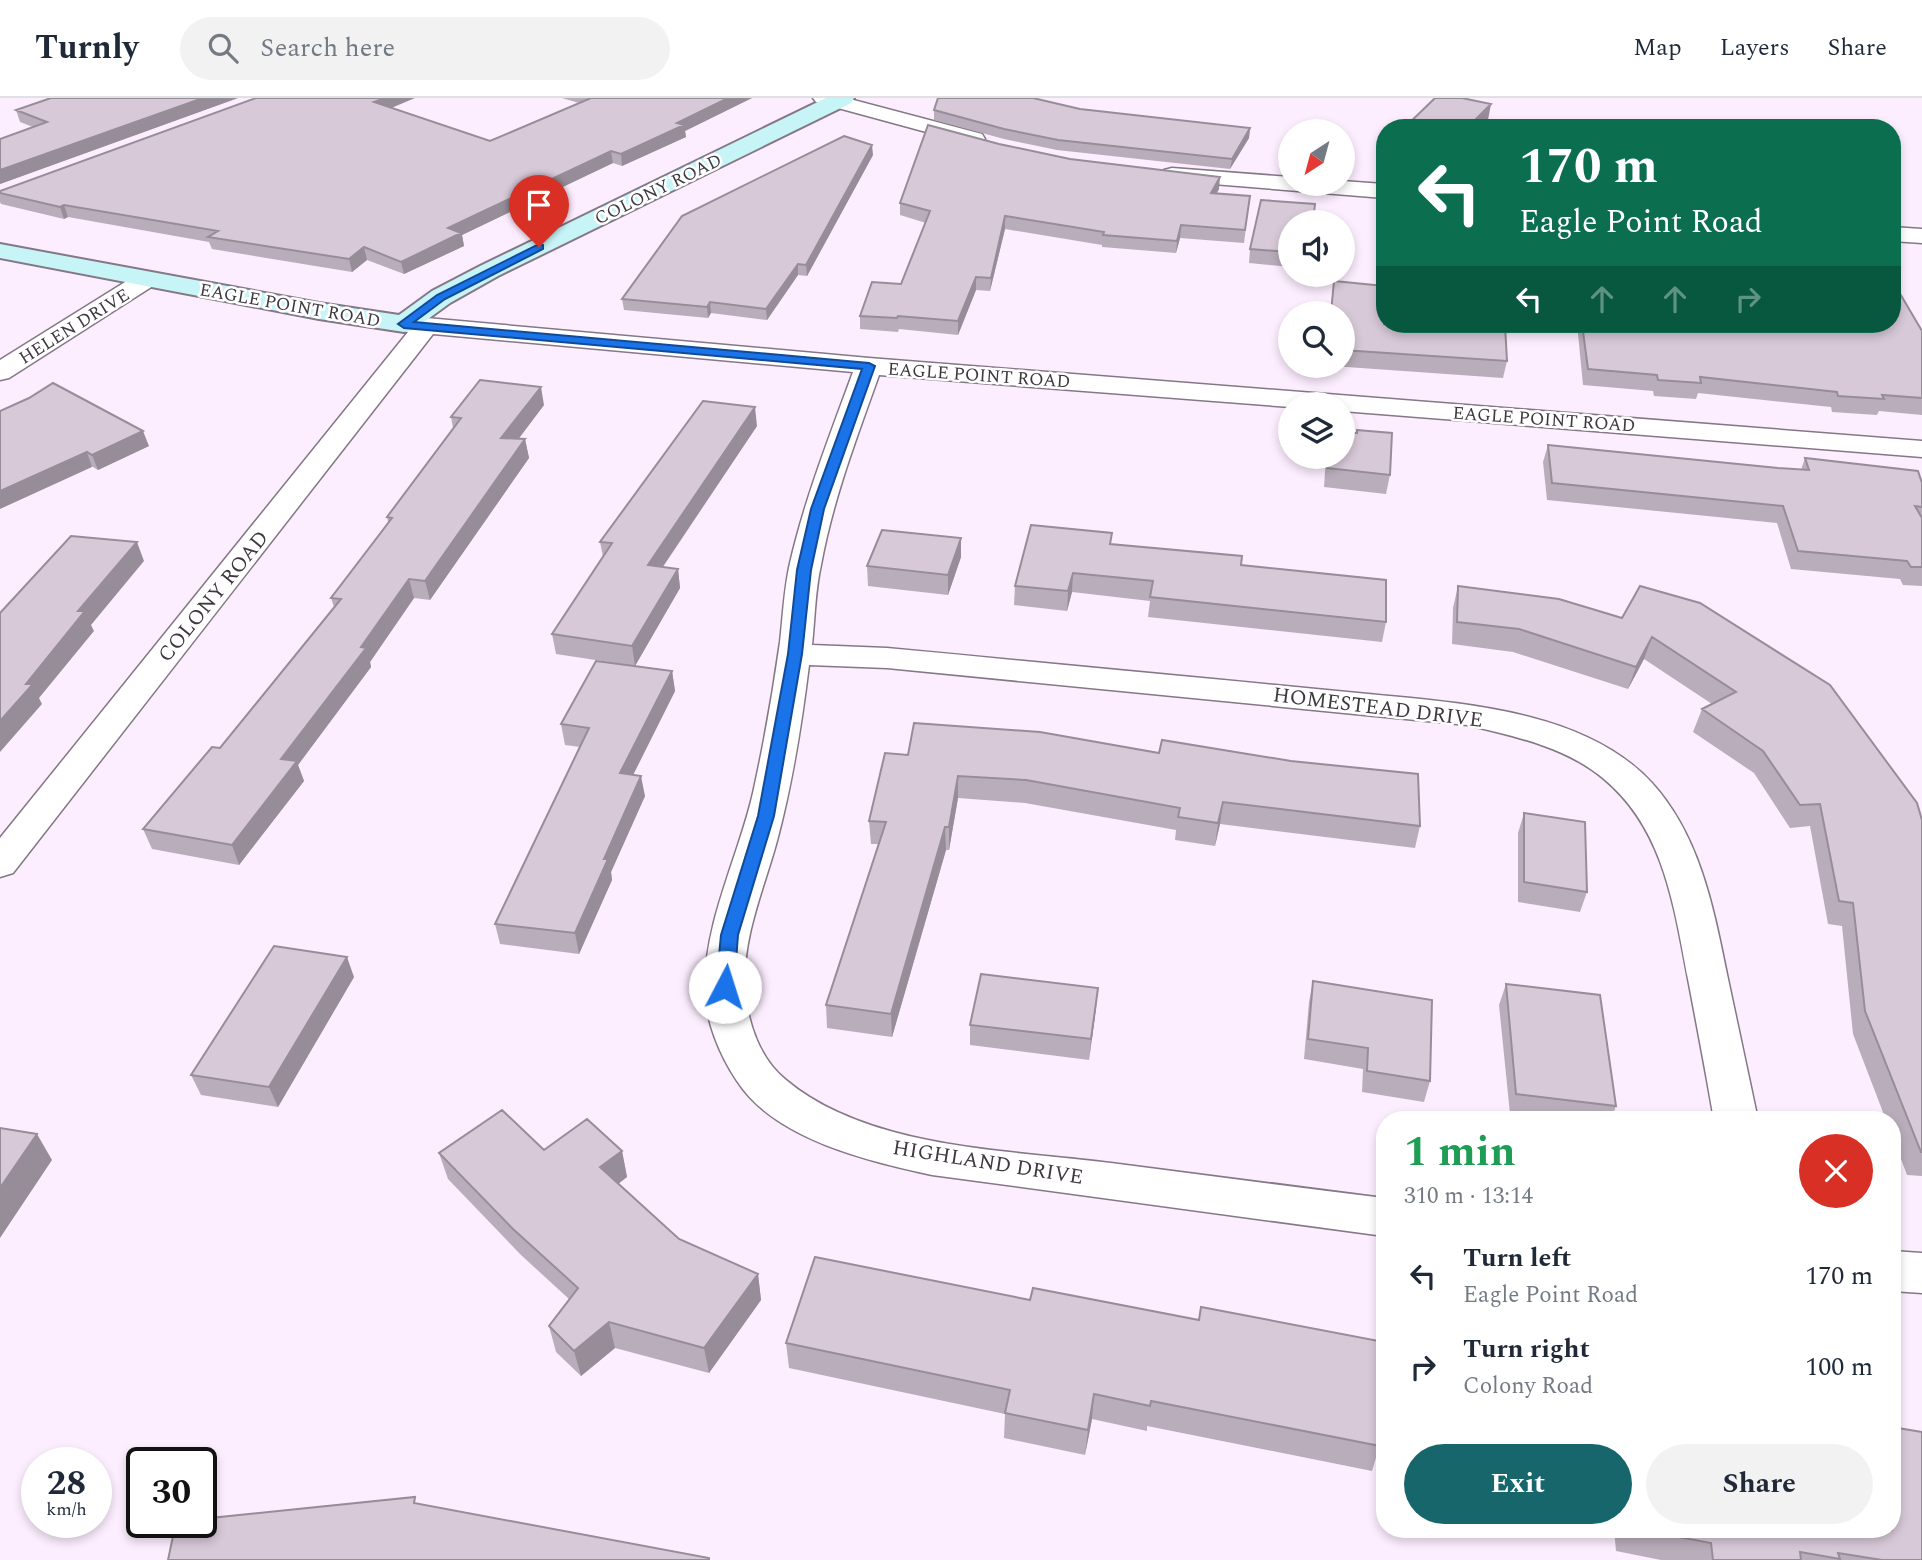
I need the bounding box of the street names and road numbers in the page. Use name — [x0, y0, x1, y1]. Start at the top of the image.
street label: COLONY ROAD — [590, 147, 726, 232]
street label: EAGLE POINT ROAD — [197, 276, 383, 335]
street label: HELEN DRIVE — [14, 282, 135, 371]
street label: EAGLE POINT ROAD — [887, 356, 1071, 395]
street label: EAGLE POINT ROAD — [1452, 400, 1636, 439]
street label: COLONY ROAD — [150, 524, 277, 670]
street label: HOMESTEAD DRIVE — [1271, 679, 1485, 737]
street label: HIGHLAND DRIVE — [890, 1132, 1085, 1194]

